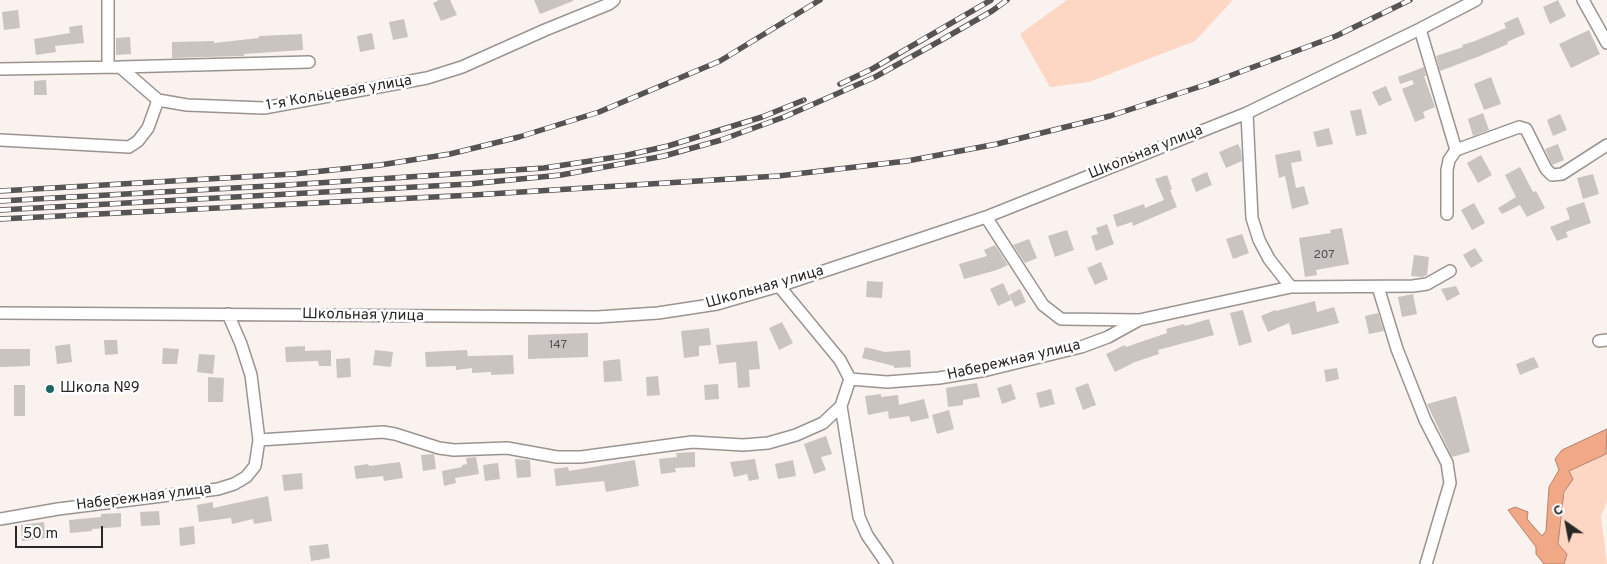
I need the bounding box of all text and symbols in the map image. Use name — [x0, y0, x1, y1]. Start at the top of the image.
street label: 1-я Кольцевая улица — [265, 72, 413, 116]
street label: Школьная улица — [1086, 122, 1206, 184]
house number: 207 — [1314, 249, 1334, 263]
street label: Школьная улица — [704, 263, 826, 313]
street label: Школьная улица — [302, 306, 424, 326]
street label: Набережная улица — [946, 337, 1082, 385]
house number: 147 — [549, 339, 567, 353]
place label: Школа №9 — [60, 380, 140, 398]
marker: Школа №9 — [44, 383, 56, 395]
street label: Набережная улица — [75, 481, 213, 515]
north arrow — [1542, 499, 1592, 549]
text: С — [1550, 501, 1567, 521]
scale bar — [18, 516, 105, 548]
text: 50 m — [23, 525, 58, 544]

